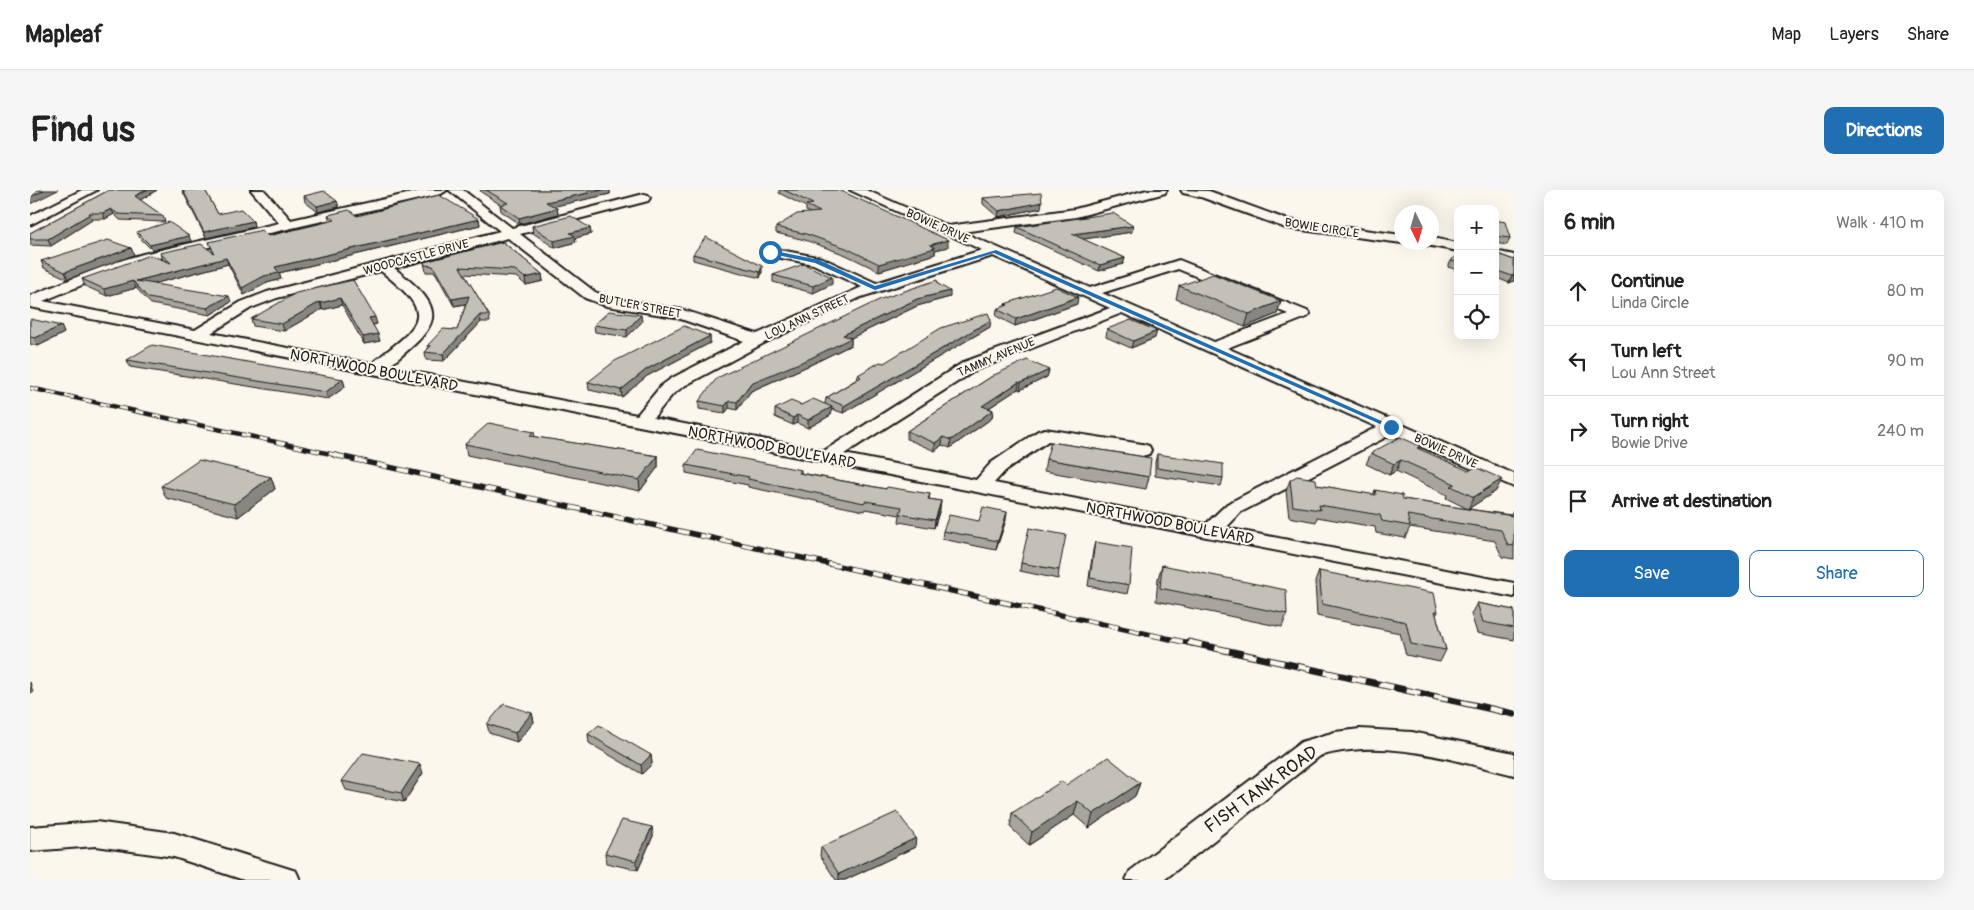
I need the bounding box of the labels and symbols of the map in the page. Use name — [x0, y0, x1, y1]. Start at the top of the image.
north arrow — [1394, 205, 1439, 250]
street label: BOWIE DRIVE — [904, 206, 972, 247]
street label: BOWIE CIRCLE — [1284, 215, 1360, 242]
street label: WOODCASTLE DRIVE — [362, 236, 471, 279]
route start — [759, 241, 782, 264]
street label: BUTLER STREET — [597, 291, 683, 322]
street label: LOU ANN STREET — [763, 291, 852, 344]
street label: TAMMY AVENUE — [955, 334, 1037, 381]
street label: NORTHWOOD BOULEVARD — [288, 345, 459, 396]
route end — [1380, 416, 1403, 439]
street label: NORTHWOOD BOULEVARD — [686, 422, 857, 473]
street label: BOWIE DRIVE — [1412, 431, 1480, 472]
street label: NORTHWOOD BOULEVARD — [1084, 498, 1255, 549]
street label: FISH TANK ROAD — [1200, 741, 1322, 838]

